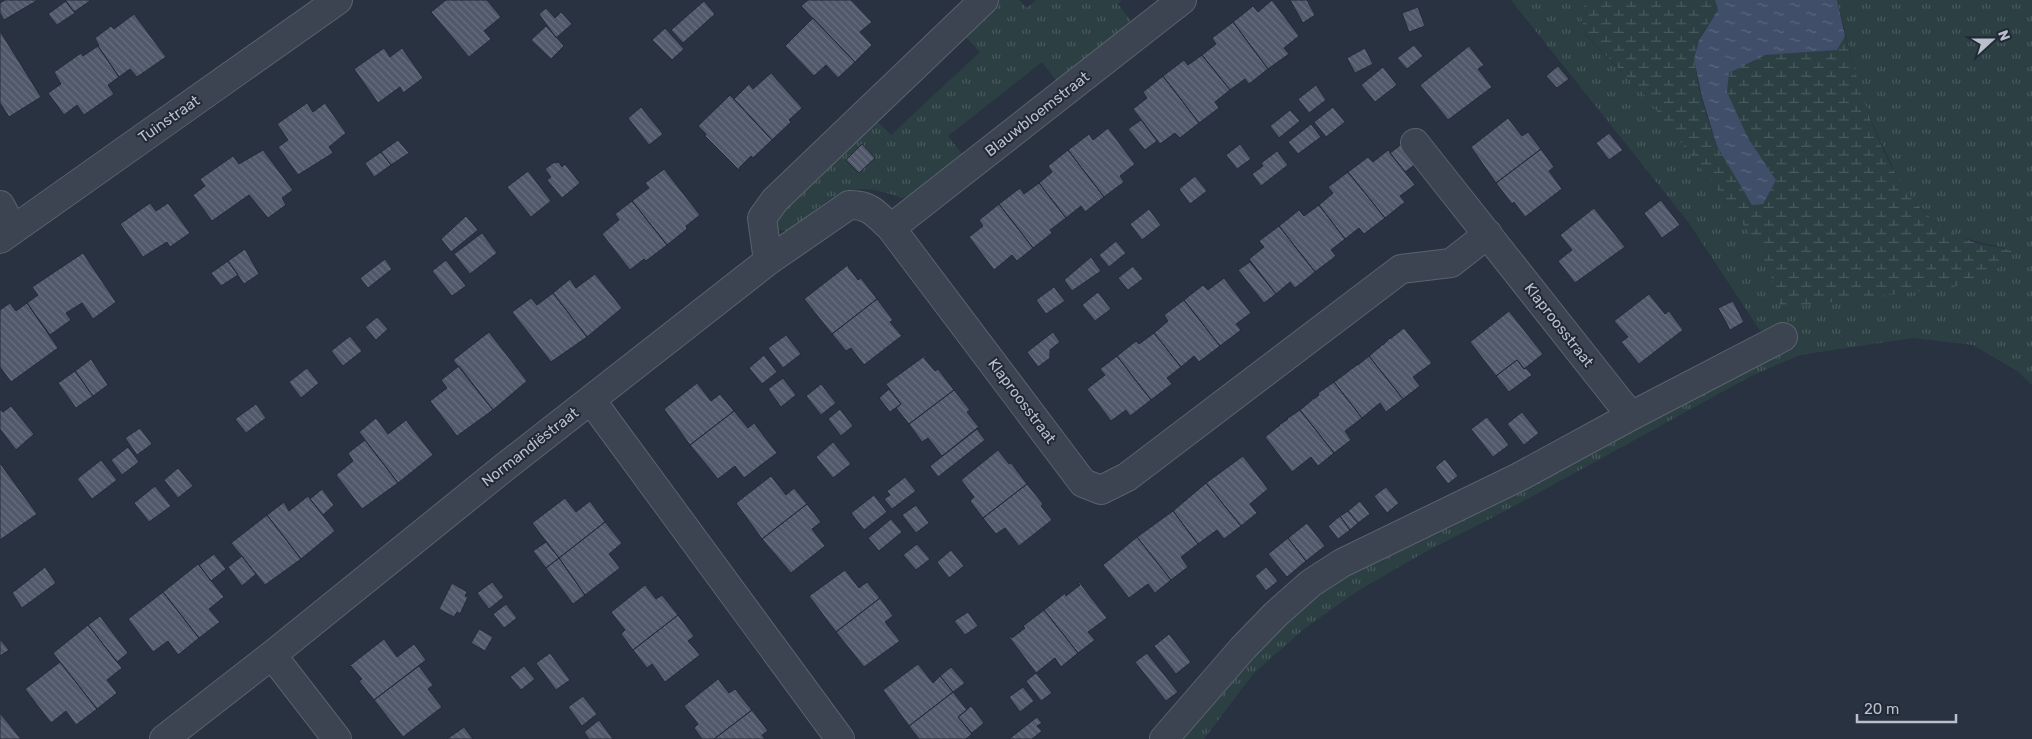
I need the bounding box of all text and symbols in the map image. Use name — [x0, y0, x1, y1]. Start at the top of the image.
north arrow — [1967, 15, 2017, 65]
text: N — [1994, 28, 2013, 43]
street label: Blauwbloemstraat — [981, 68, 1093, 160]
street label: Tuinstraat — [135, 91, 203, 147]
street label: Klaproosstraat — [1521, 279, 1597, 371]
street label: Klaproosstraat — [984, 355, 1060, 447]
street label: Normandiëstraat — [478, 404, 582, 490]
scale bar — [1857, 692, 1956, 724]
text: 20 m — [1864, 700, 1899, 718]

